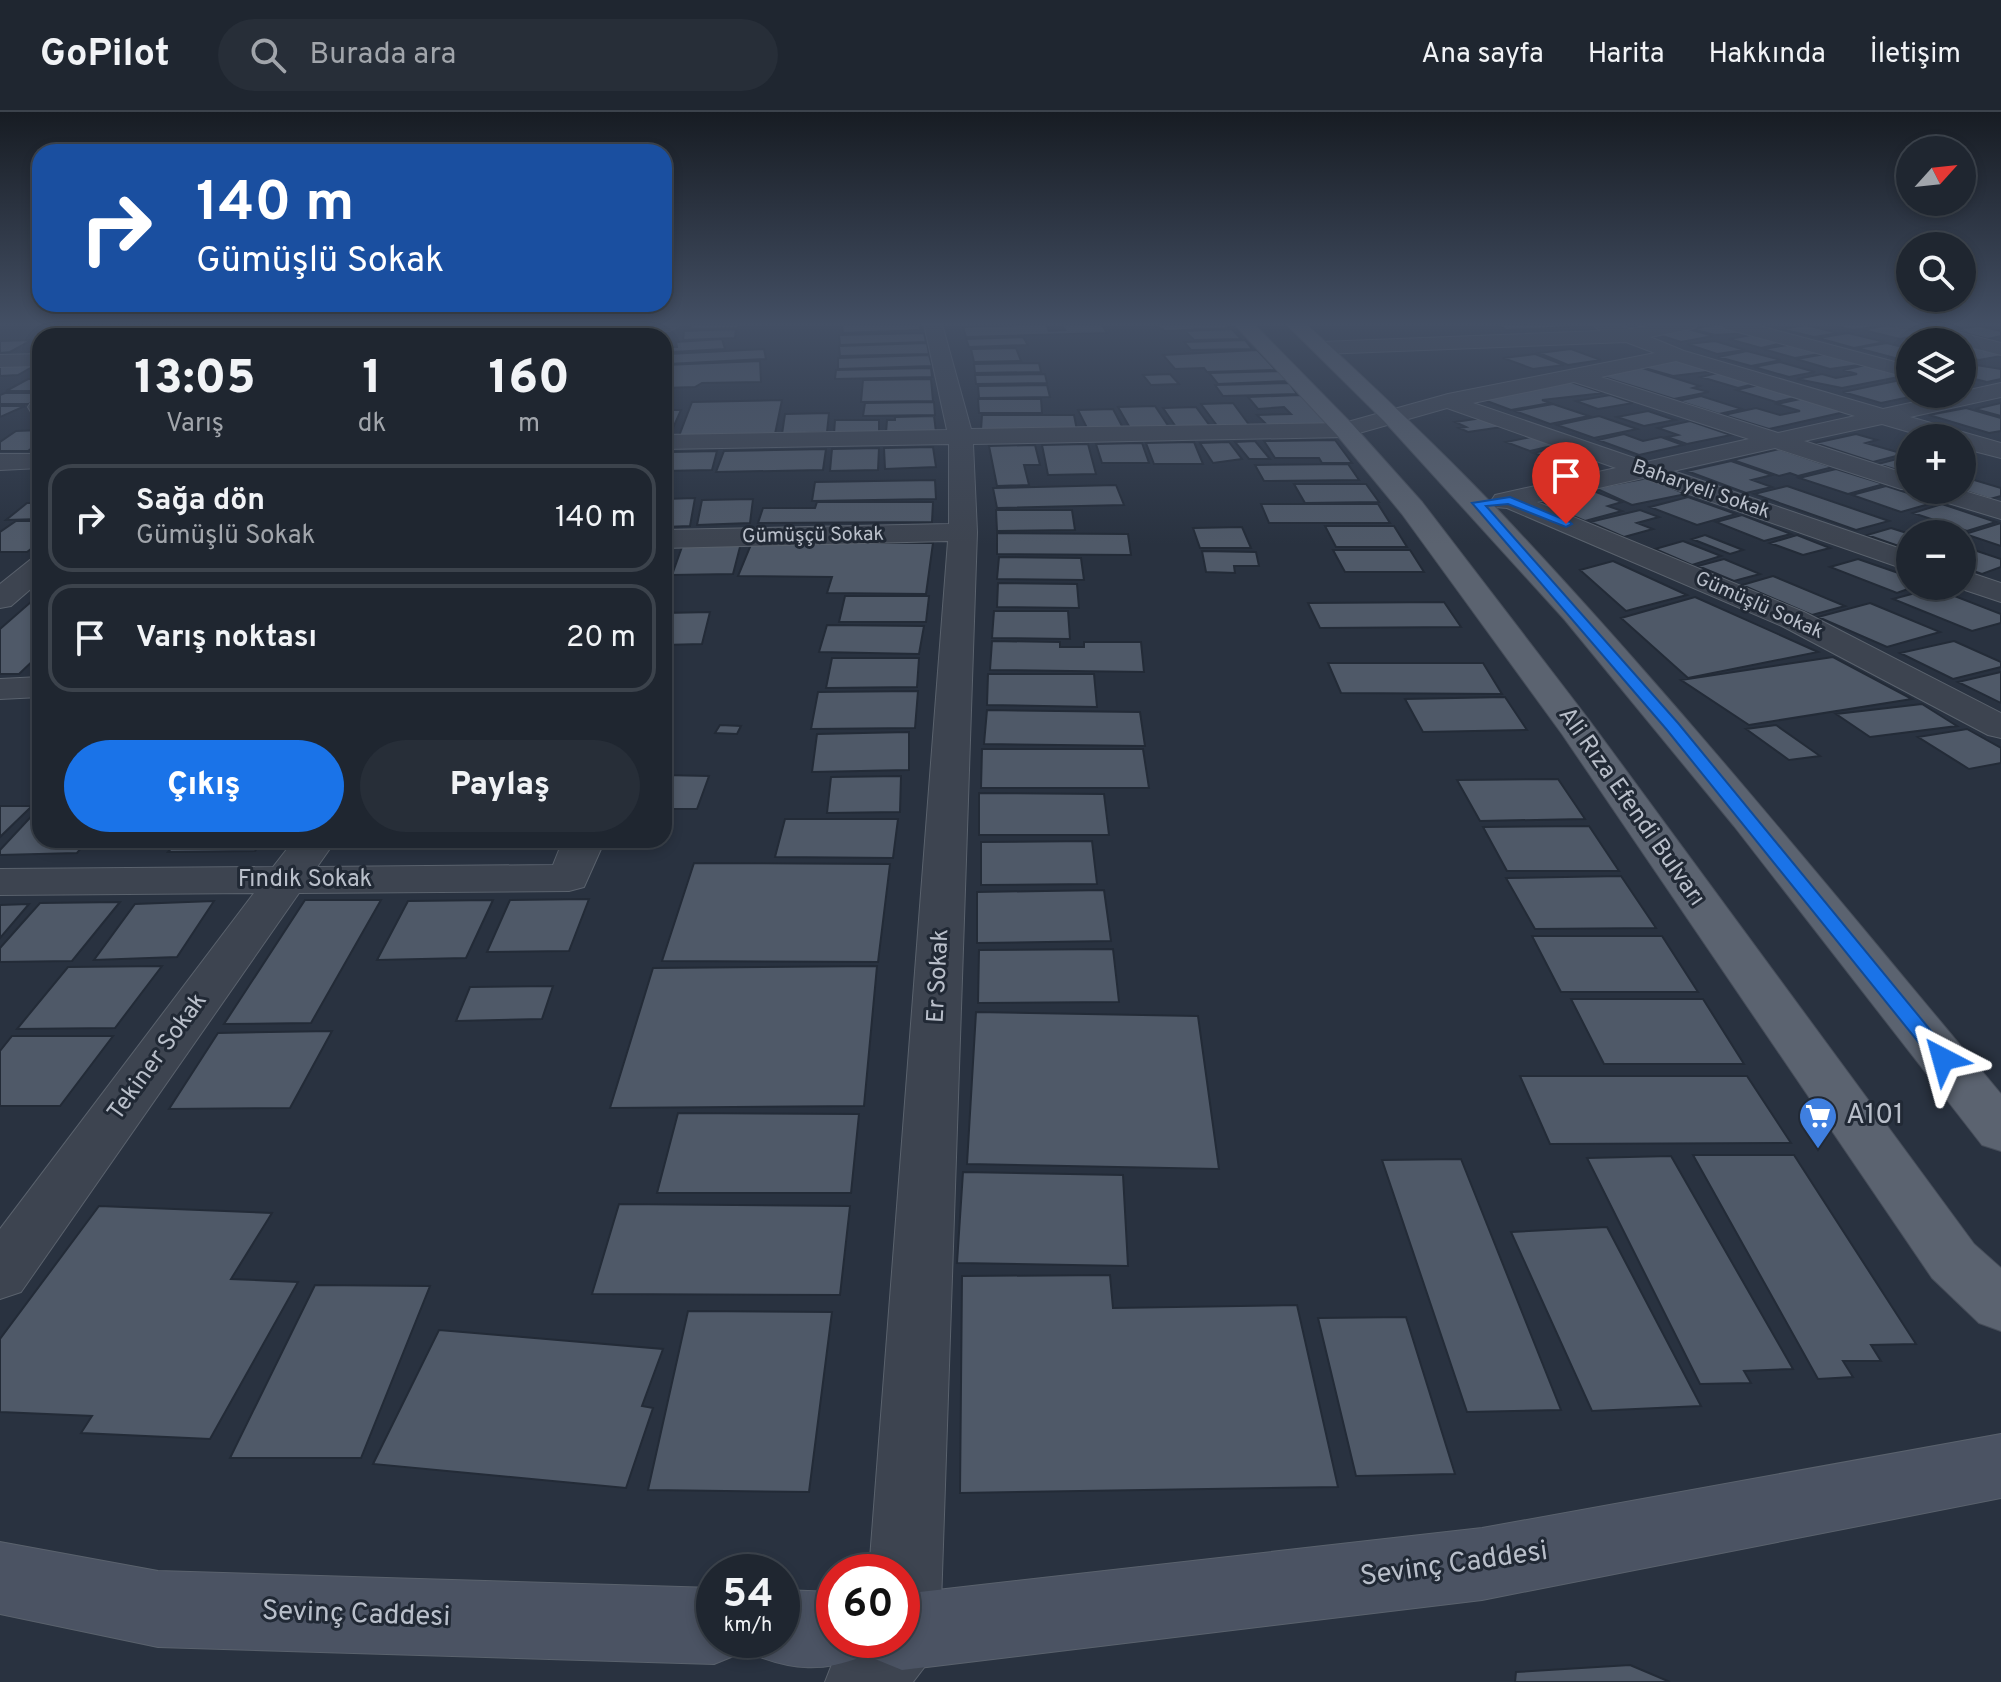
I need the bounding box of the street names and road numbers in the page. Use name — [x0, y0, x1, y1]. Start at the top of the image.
street label: Baharyeli Sokak — [1629, 454, 1773, 526]
street label: Gümüşçü Sokak — [742, 522, 884, 550]
street label: Gümüşlü Sokak — [1691, 566, 1827, 646]
street label: Ali Rıza Efendi Bulvarı — [1551, 702, 1711, 912]
street label: Fındık Sokak — [238, 865, 372, 895]
street label: Er Sokak — [922, 928, 956, 1024]
street label: Tekiner Sokak — [102, 987, 214, 1127]
street label: Sevinç Caddesi — [1358, 1534, 1550, 1596]
street label: Sevinç Caddesi — [261, 1594, 451, 1636]

